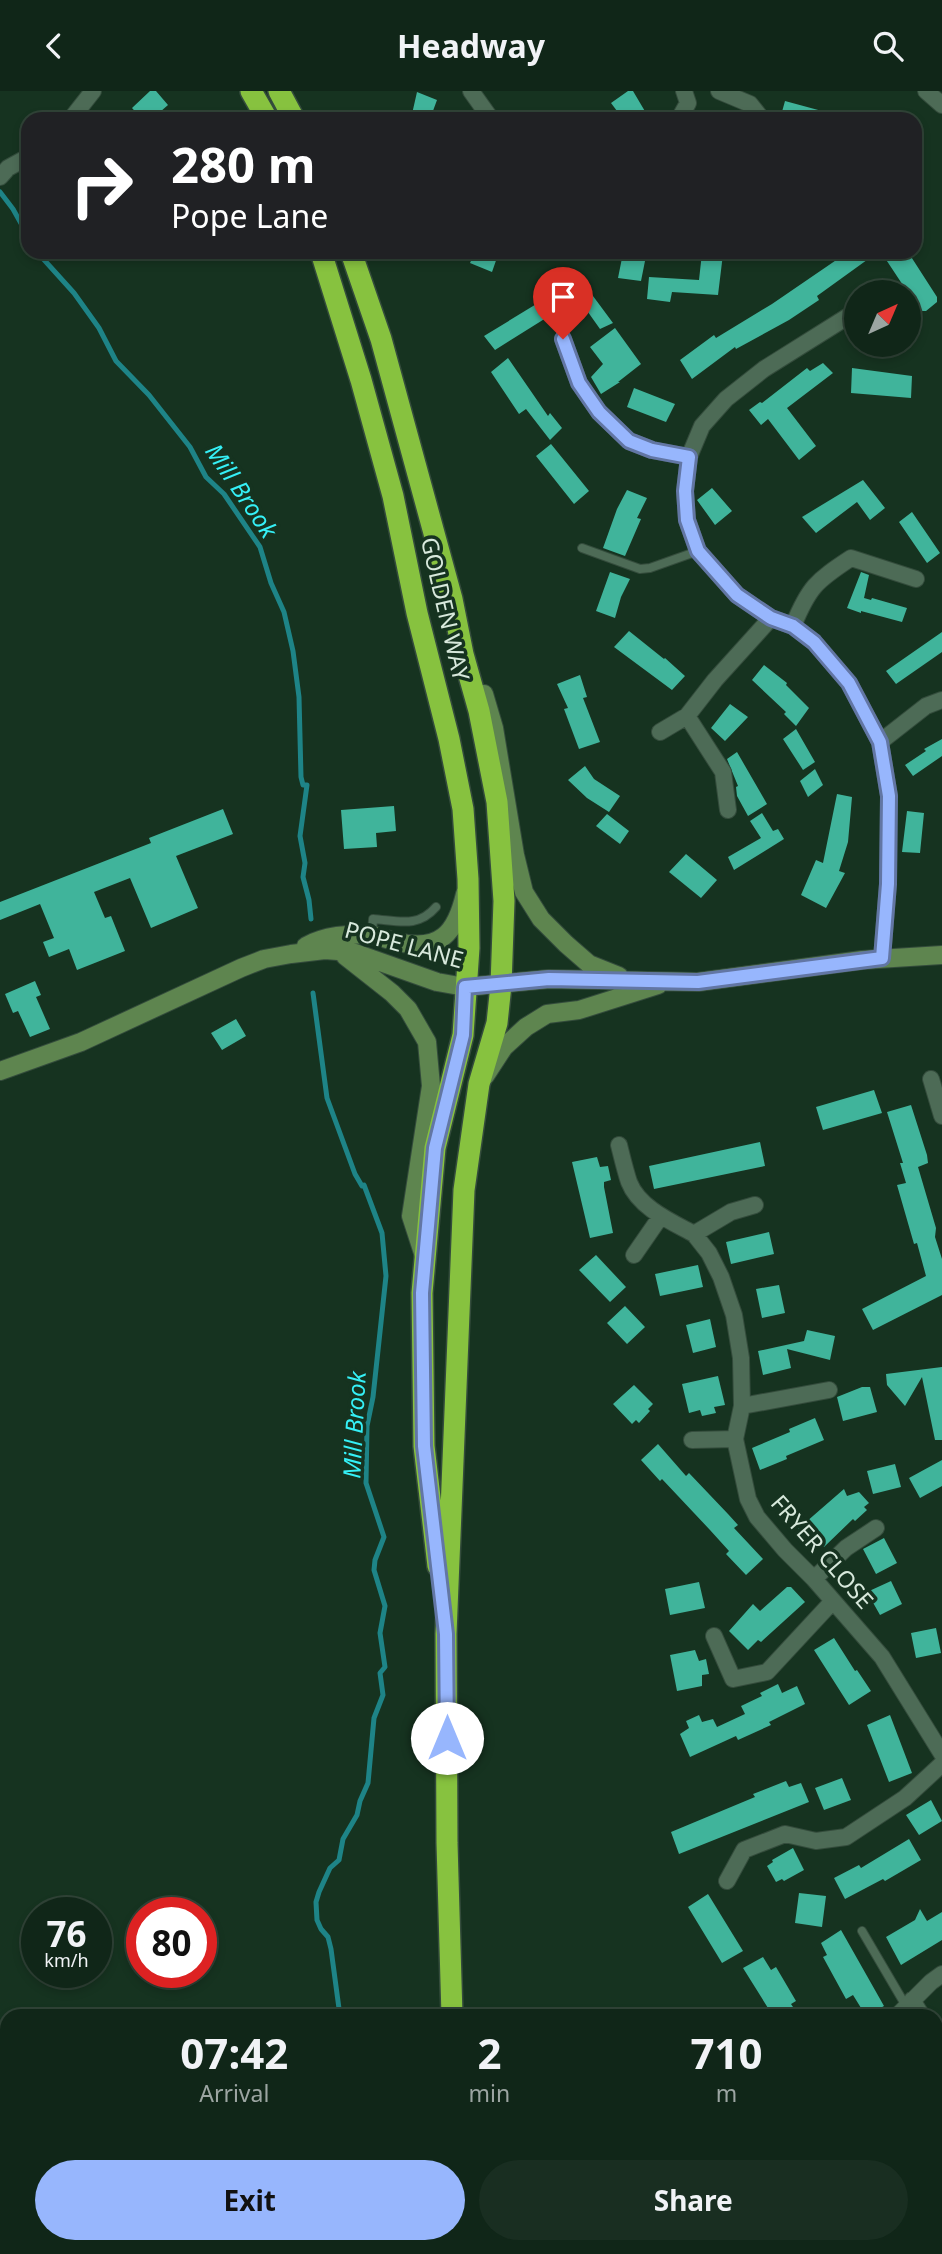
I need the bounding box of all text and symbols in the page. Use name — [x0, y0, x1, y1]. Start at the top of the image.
text: Headway — [397, 24, 545, 67]
icon: back — [35, 27, 73, 65]
icon: search — [869, 27, 907, 65]
text: 280 m — [171, 131, 316, 197]
icon: right — [56, 140, 147, 231]
text: Pope Lane — [171, 194, 328, 237]
pin — [533, 267, 593, 339]
icon: arrive — [544, 278, 582, 316]
north arrow — [844, 280, 920, 357]
map controls — [844, 280, 921, 357]
water label: Mill Brook — [199, 436, 287, 545]
street label: GOLDEN WAY — [414, 534, 478, 685]
street label: POPE LANE — [341, 913, 467, 975]
water label: Mill Brook — [334, 1369, 373, 1479]
street label: FRYER CLOSE — [764, 1487, 881, 1615]
position arrow — [410, 1701, 484, 1775]
speed limit sign: 80 — [126, 1897, 217, 1988]
text: 76 — [46, 1910, 87, 1957]
text: km/h — [44, 1948, 89, 1972]
text: 07:42 — [180, 2024, 288, 2081]
text: 2 — [477, 2024, 501, 2081]
text: 710 — [691, 2024, 763, 2081]
text: Arrival — [199, 2077, 269, 2109]
text: min — [469, 2077, 510, 2109]
text: m — [716, 2077, 737, 2109]
button: Exit — [35, 2160, 465, 2240]
button: Share — [479, 2160, 908, 2240]

